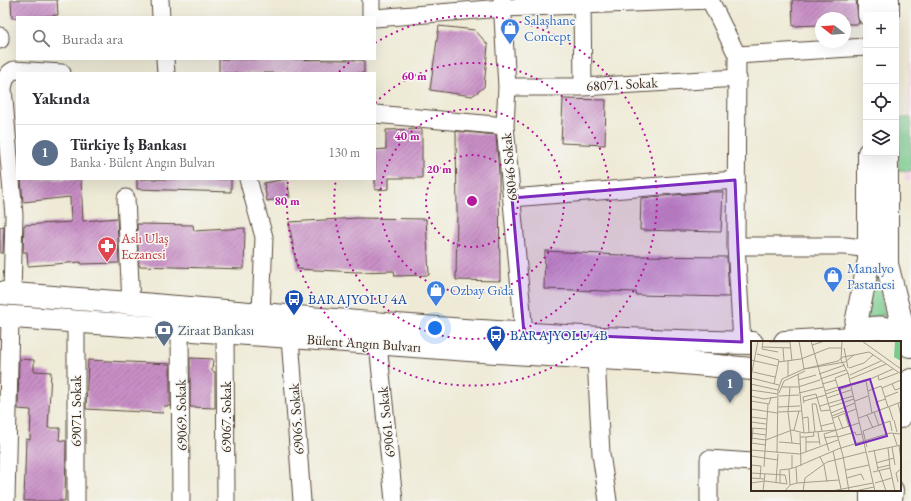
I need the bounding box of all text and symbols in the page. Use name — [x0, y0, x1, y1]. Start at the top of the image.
place label: Salaşhane Concept — [524, 11, 576, 45]
north arrow — [815, 12, 851, 48]
map controls — [863, 12, 899, 156]
button: + — [863, 12, 899, 48]
search box — [16, 16, 376, 60]
shop icon: Salaşhane Concept — [499, 17, 521, 45]
icon: search — [30, 27, 52, 49]
text: Burada ara — [62, 29, 123, 48]
button: − — [863, 48, 899, 84]
text: 60 m — [401, 68, 427, 84]
street label: 68071. Sokak — [586, 73, 659, 95]
button: locate — [863, 84, 899, 120]
text: Yakında — [32, 87, 90, 109]
button: layers — [863, 120, 899, 156]
text: 40 m — [394, 128, 420, 144]
street label: 68046 Sokak — [497, 132, 521, 202]
text: Türkiye İş Bankası — [70, 135, 187, 154]
text: 1 — [42, 144, 48, 161]
text: 130 m — [329, 144, 360, 161]
text: Banka · Bülent Angın Bulvarı — [70, 154, 215, 171]
text: 20 m — [426, 161, 452, 177]
text: 80 m — [274, 193, 300, 209]
centre of rings — [465, 194, 479, 208]
place label: Aslı Ulaş Eczanesi — [120, 229, 169, 263]
pharmacy icon: Aslı Ulaş Eczanesi — [96, 235, 118, 263]
place label: Manalyo Pastanesi — [847, 259, 895, 293]
shop icon: Manalyo Pastanesi — [822, 265, 844, 293]
shop icon: Ozbay Gıda — [425, 279, 447, 307]
place label: Ozbay Gıda — [450, 281, 514, 299]
bus stop icon: BARAJYOLU 4A — [283, 288, 305, 316]
place label: BARAJYOLU 4A — [308, 290, 407, 308]
your location — [425, 318, 445, 338]
bank icon: Ziraat Bankası — [153, 319, 175, 347]
place label: Ziraat Bankası — [178, 321, 255, 339]
bus stop icon: BARAJYOLU 4B — [485, 324, 507, 352]
place label: BARAJYOLU 4B — [510, 326, 608, 344]
street label: Bülent Angın Bulvarı — [306, 330, 422, 356]
inset map — [751, 341, 901, 491]
pin: 1 — [717, 370, 743, 403]
street label: 69071. Sokak — [67, 375, 85, 447]
street label: 69069. Sokak — [171, 379, 191, 451]
street label: 69067. Sokak — [217, 381, 235, 453]
street label: 69065. Sokak — [284, 382, 307, 455]
street label: 69061. Sokak — [373, 385, 399, 459]

